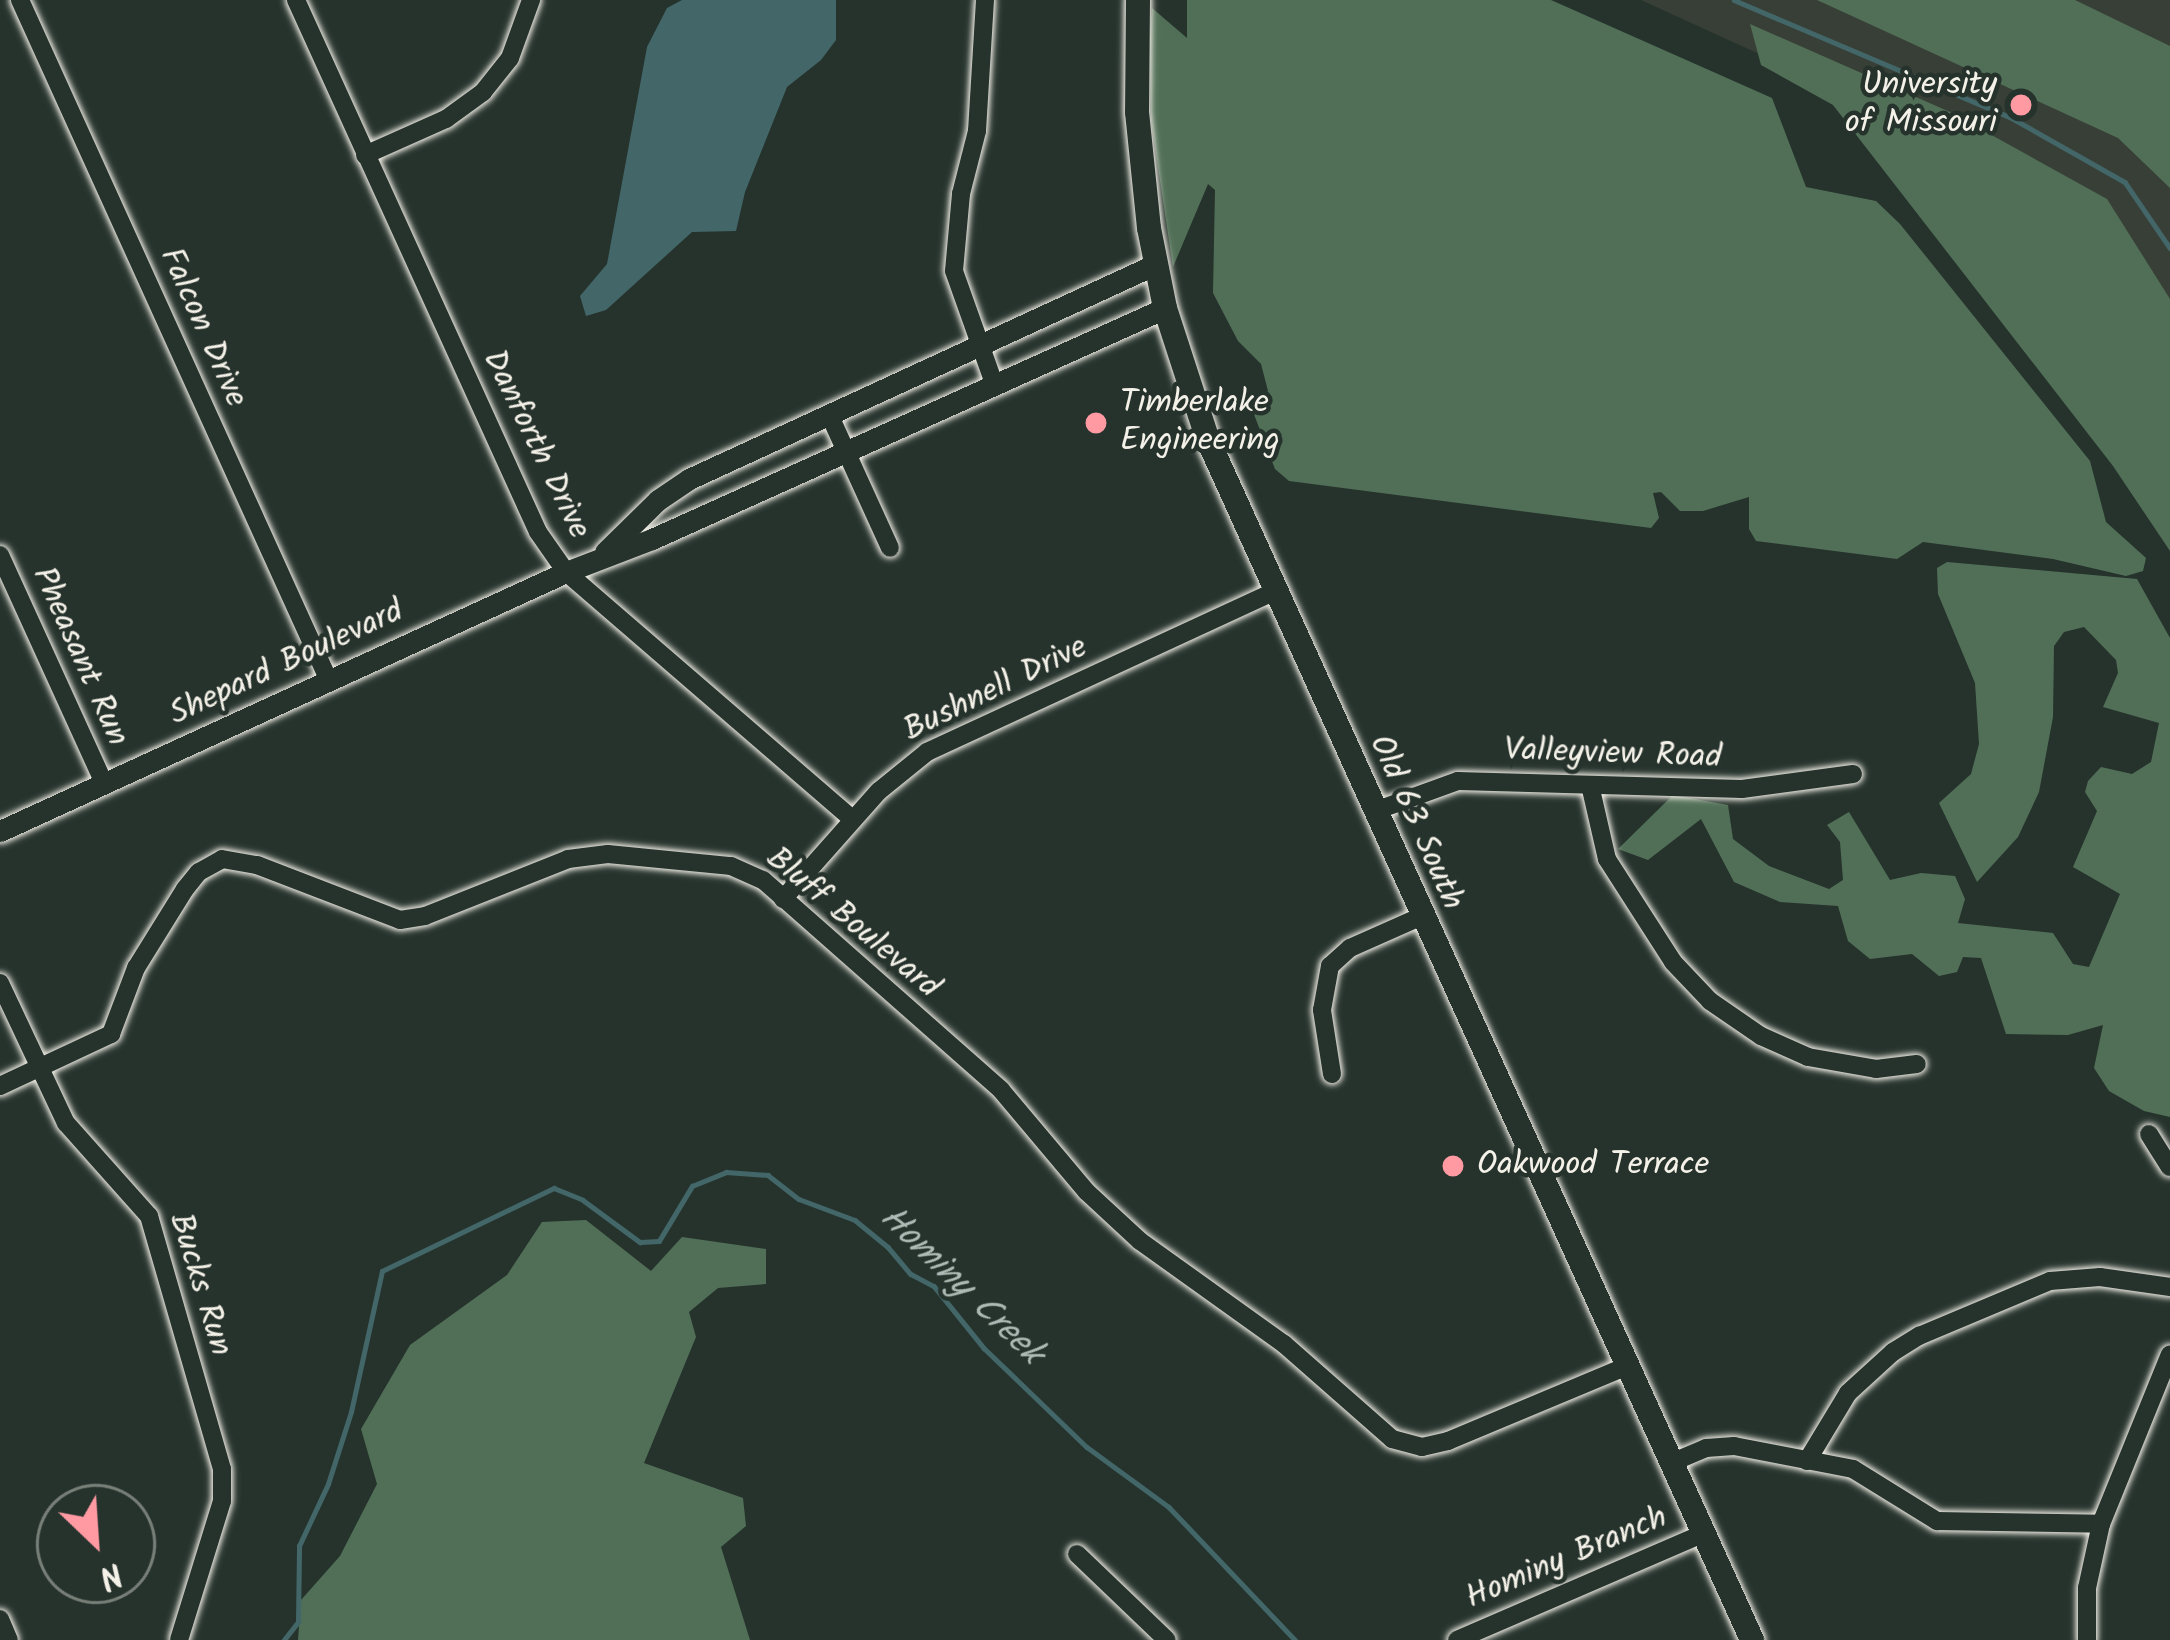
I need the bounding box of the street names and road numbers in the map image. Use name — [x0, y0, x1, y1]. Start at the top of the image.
street label: Falcon Drive — [149, 242, 255, 414]
street label: Danforth Drive — [472, 344, 598, 546]
street label: Pheasant Run — [22, 561, 136, 753]
street label: Shepard Boulevard — [164, 592, 410, 736]
street label: Bushnell Drive — [898, 629, 1094, 751]
street label: Old 63 South — [1359, 729, 1471, 917]
street label: Valleyview Road — [1503, 731, 1723, 779]
street label: Bluff Boulevard — [757, 840, 947, 1008]
street label: Bucks Run — [159, 1209, 239, 1361]
street label: Hominy Branch — [1460, 1499, 1674, 1619]

